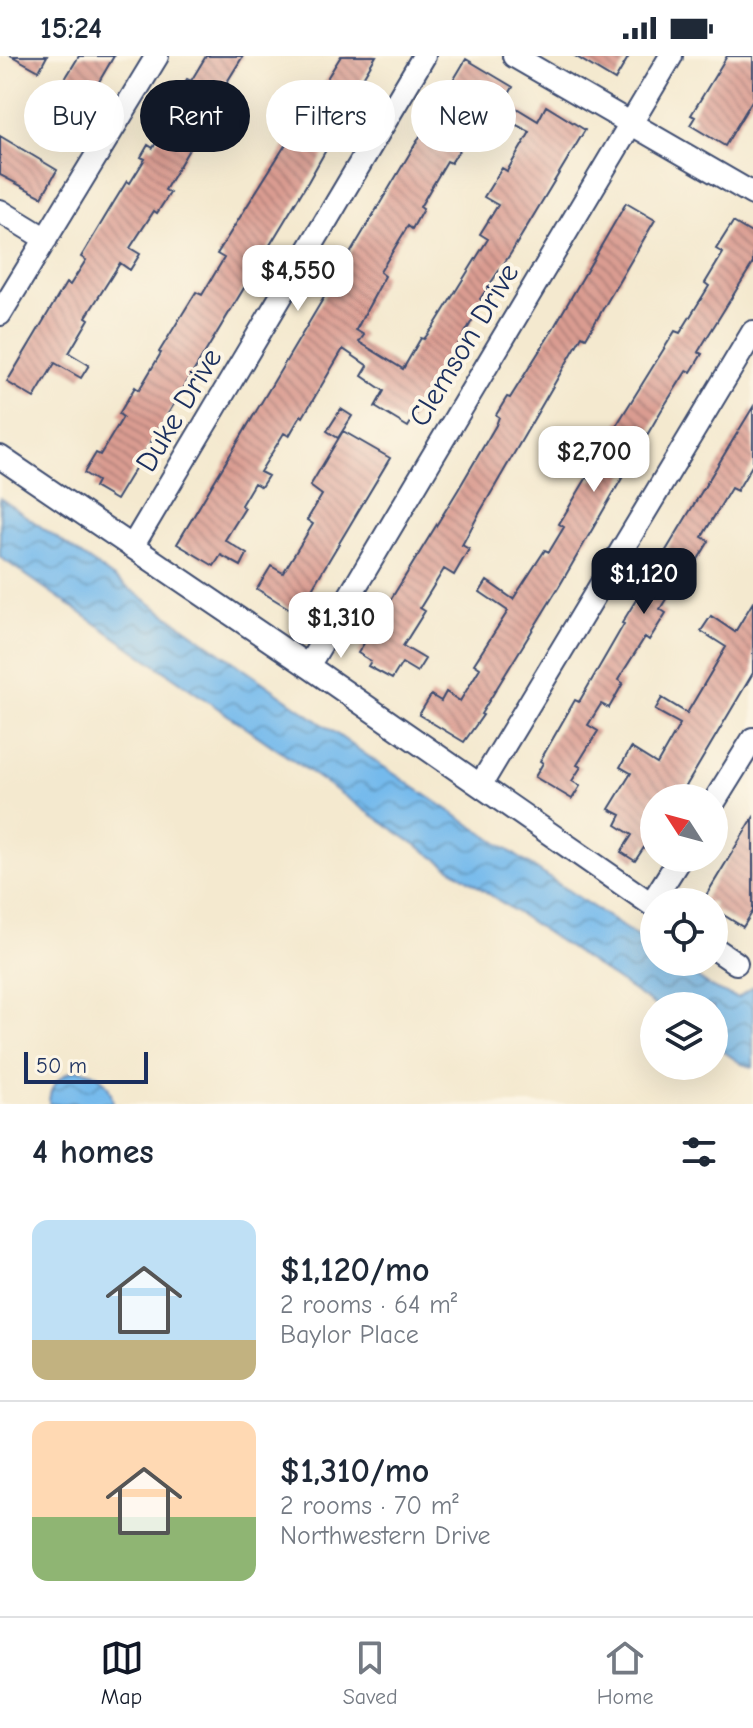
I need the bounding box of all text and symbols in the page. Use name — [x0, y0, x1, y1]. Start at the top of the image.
text: 15:24 — [40, 11, 102, 46]
chip: Buy — [24, 80, 124, 152]
chip: Rent — [140, 80, 250, 152]
chip: Filters — [266, 80, 395, 152]
chip: New — [411, 80, 516, 152]
pin: $4,550 — [233, 245, 363, 313]
text: $4,550 — [260, 256, 336, 286]
street label: Clemson Drive — [402, 257, 526, 433]
street label: Duke Drive — [129, 342, 229, 478]
pin: $2,700 — [529, 426, 659, 494]
text: $2,700 — [556, 437, 632, 467]
pin: $1,120 — [579, 548, 709, 616]
text: $1,120 — [610, 559, 678, 589]
pin: $1,310 — [276, 592, 406, 660]
text: $1,310 — [307, 603, 375, 633]
north arrow — [640, 784, 728, 872]
map controls — [640, 784, 728, 1080]
button: locate — [640, 888, 728, 976]
button: layers — [640, 992, 728, 1080]
scale bar — [24, 1048, 148, 1084]
text: 50 m — [36, 1053, 87, 1079]
icon: filters — [677, 1130, 721, 1174]
text: 4 homes — [32, 1132, 154, 1172]
text: $1,120/mo — [280, 1250, 430, 1290]
icon: home — [96, 1252, 192, 1348]
text: 2 rooms · 64 m² — [280, 1290, 457, 1320]
text: Baylor Place — [280, 1320, 419, 1350]
text: $1,310/mo — [280, 1451, 429, 1491]
icon: home — [96, 1453, 192, 1549]
text: 2 rooms · 70 m² — [280, 1491, 459, 1521]
text: Northwestern Drive — [280, 1521, 491, 1551]
tab: Map — [100, 1636, 144, 1710]
tab: Saved — [343, 1636, 398, 1710]
tab: Home — [597, 1636, 653, 1710]

